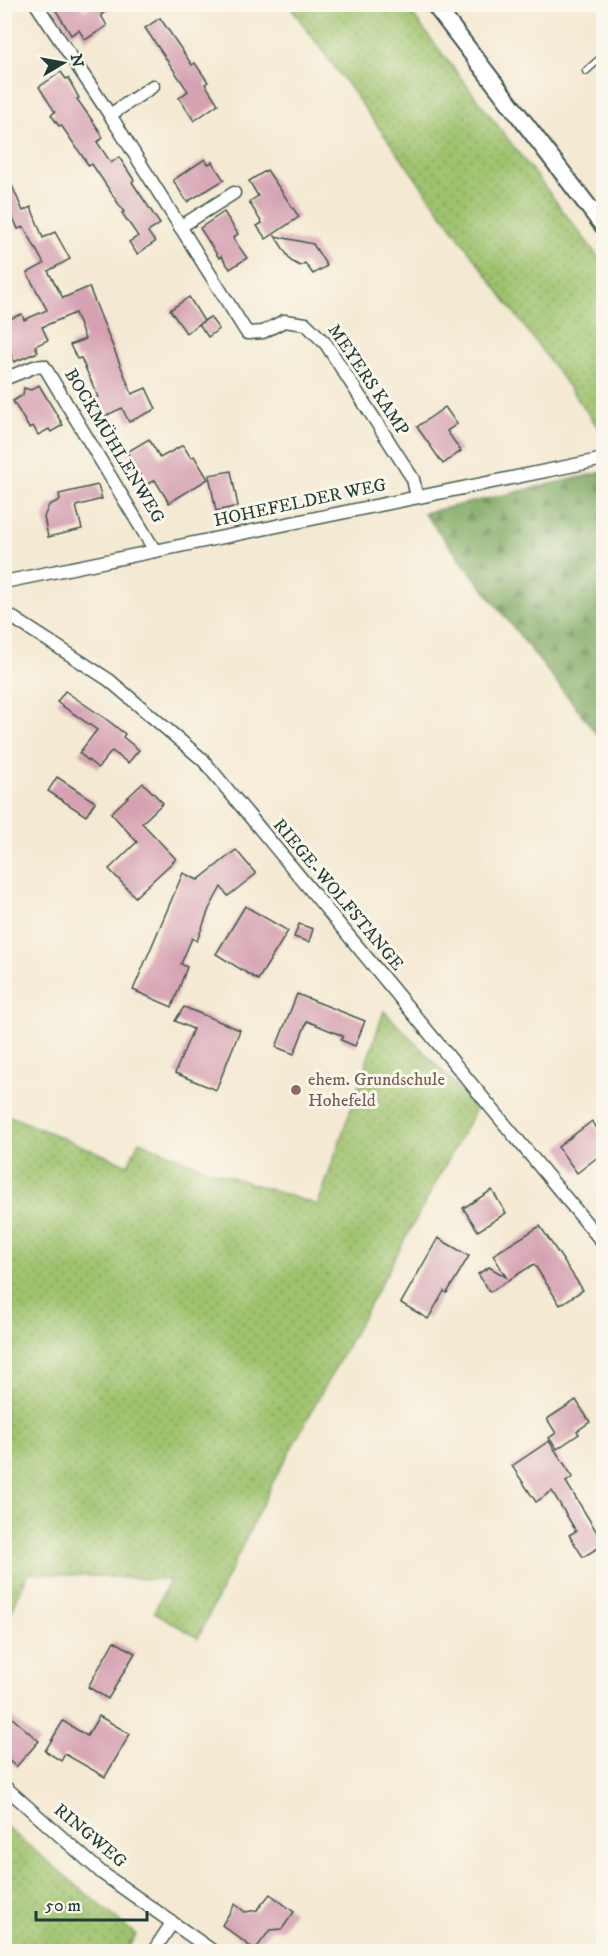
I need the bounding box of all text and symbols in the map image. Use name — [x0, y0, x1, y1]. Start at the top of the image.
north arrow — [33, 33, 93, 93]
text: N — [66, 52, 88, 69]
street label: MEYERS KAMP — [323, 320, 413, 440]
street label: BOCKMÜHLENWEG — [59, 365, 169, 528]
street label: HOHEFELDER WEG — [212, 474, 389, 532]
street label: RIEGE-WOLFSTANGE — [268, 815, 408, 976]
place label: ehem. Grundschule Hohefeld — [308, 1069, 445, 1112]
marker: ehem. Grundschule Hohefeld — [289, 1083, 303, 1097]
street label: RINGWEG — [49, 1799, 131, 1873]
scale bar — [36, 1884, 147, 1922]
text: 50 m — [45, 1895, 81, 1917]

